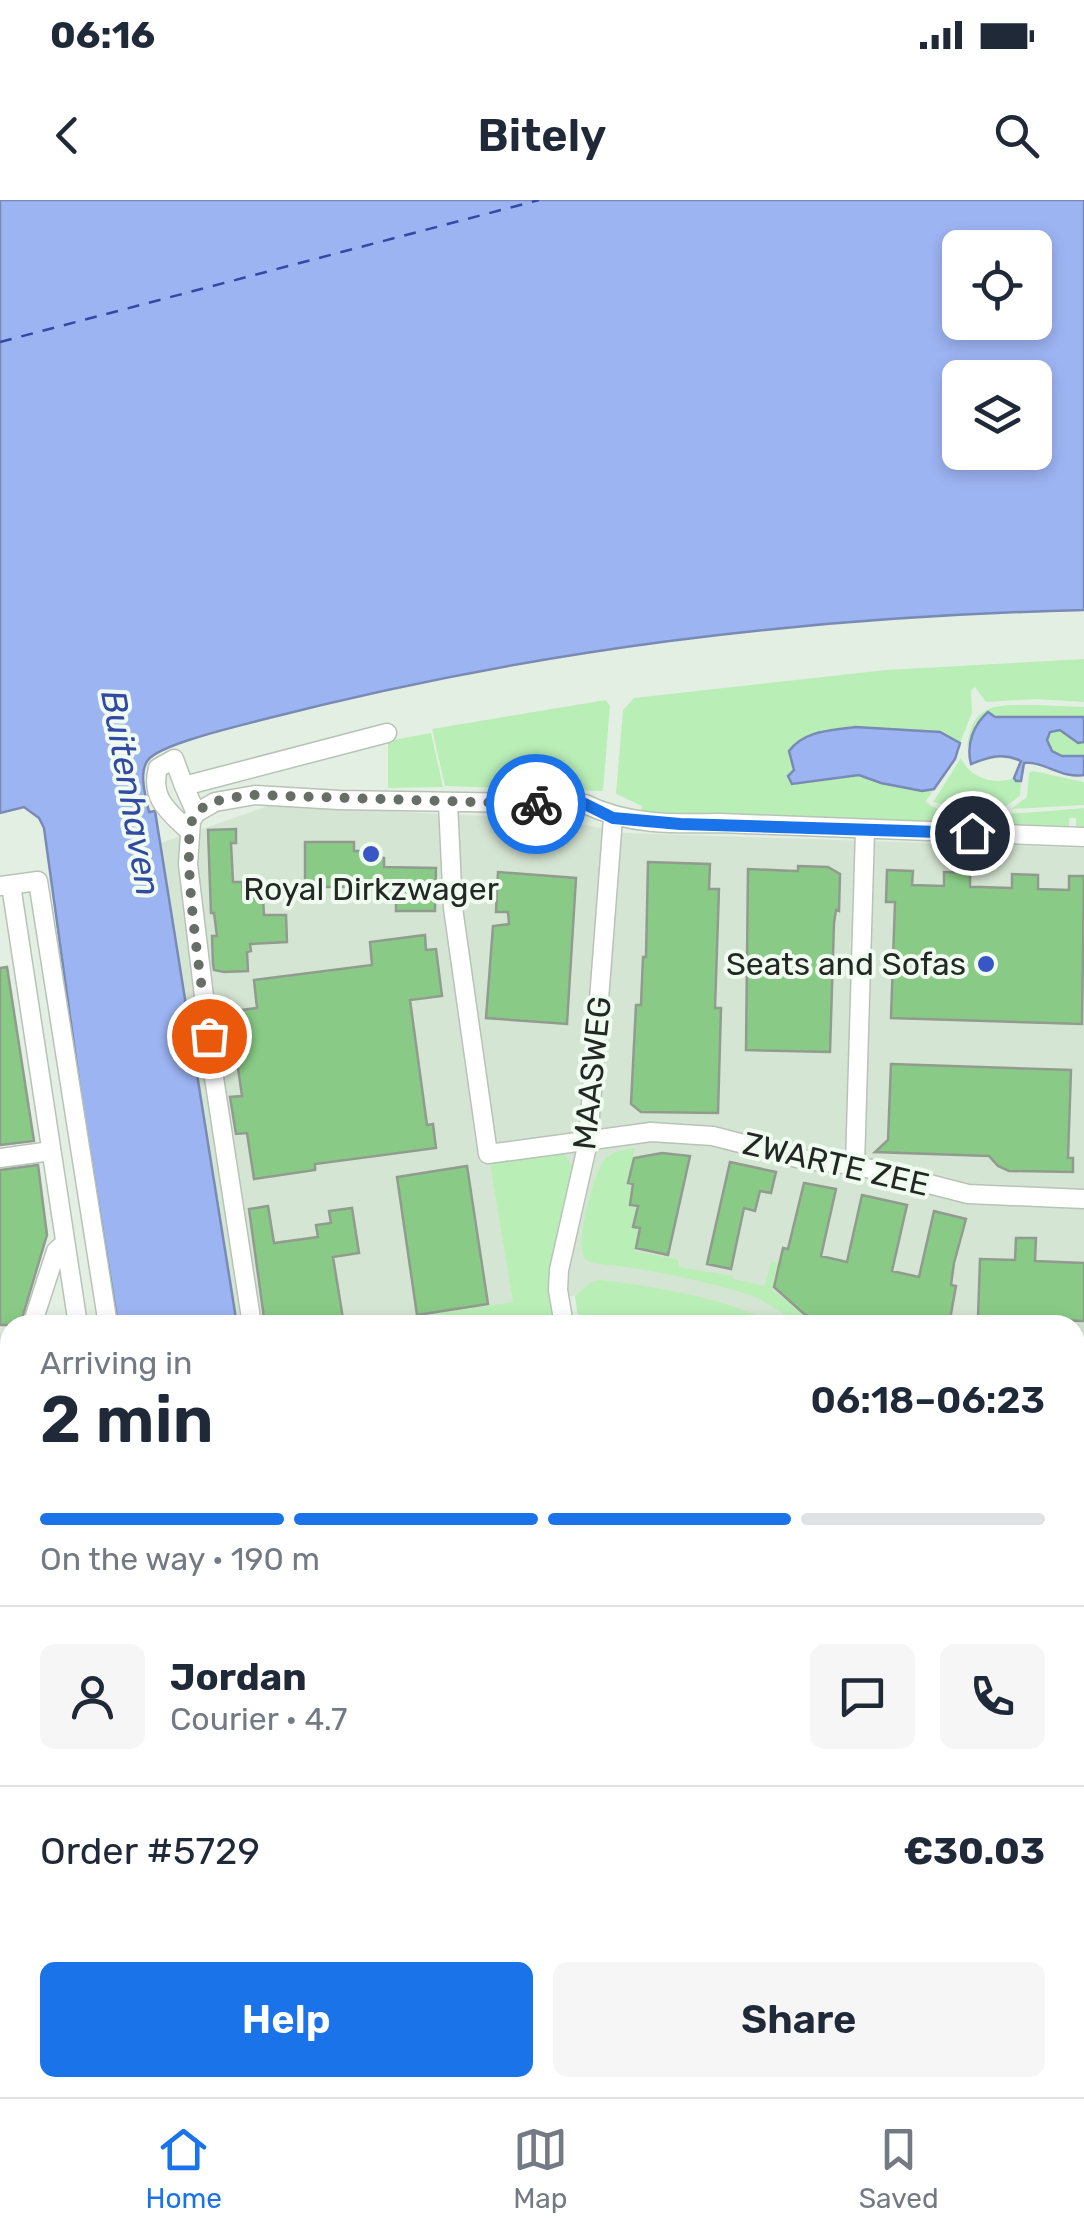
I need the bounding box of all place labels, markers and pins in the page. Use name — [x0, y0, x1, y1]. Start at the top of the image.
pin — [930, 791, 1015, 876]
marker: Royal Dirkzwager — [360, 843, 382, 865]
place label: Royal Dirkzwager — [243, 870, 499, 908]
place label: Seats and Sofas — [726, 945, 966, 983]
marker: Seats and Sofas — [975, 953, 997, 975]
pin — [167, 994, 252, 1079]

